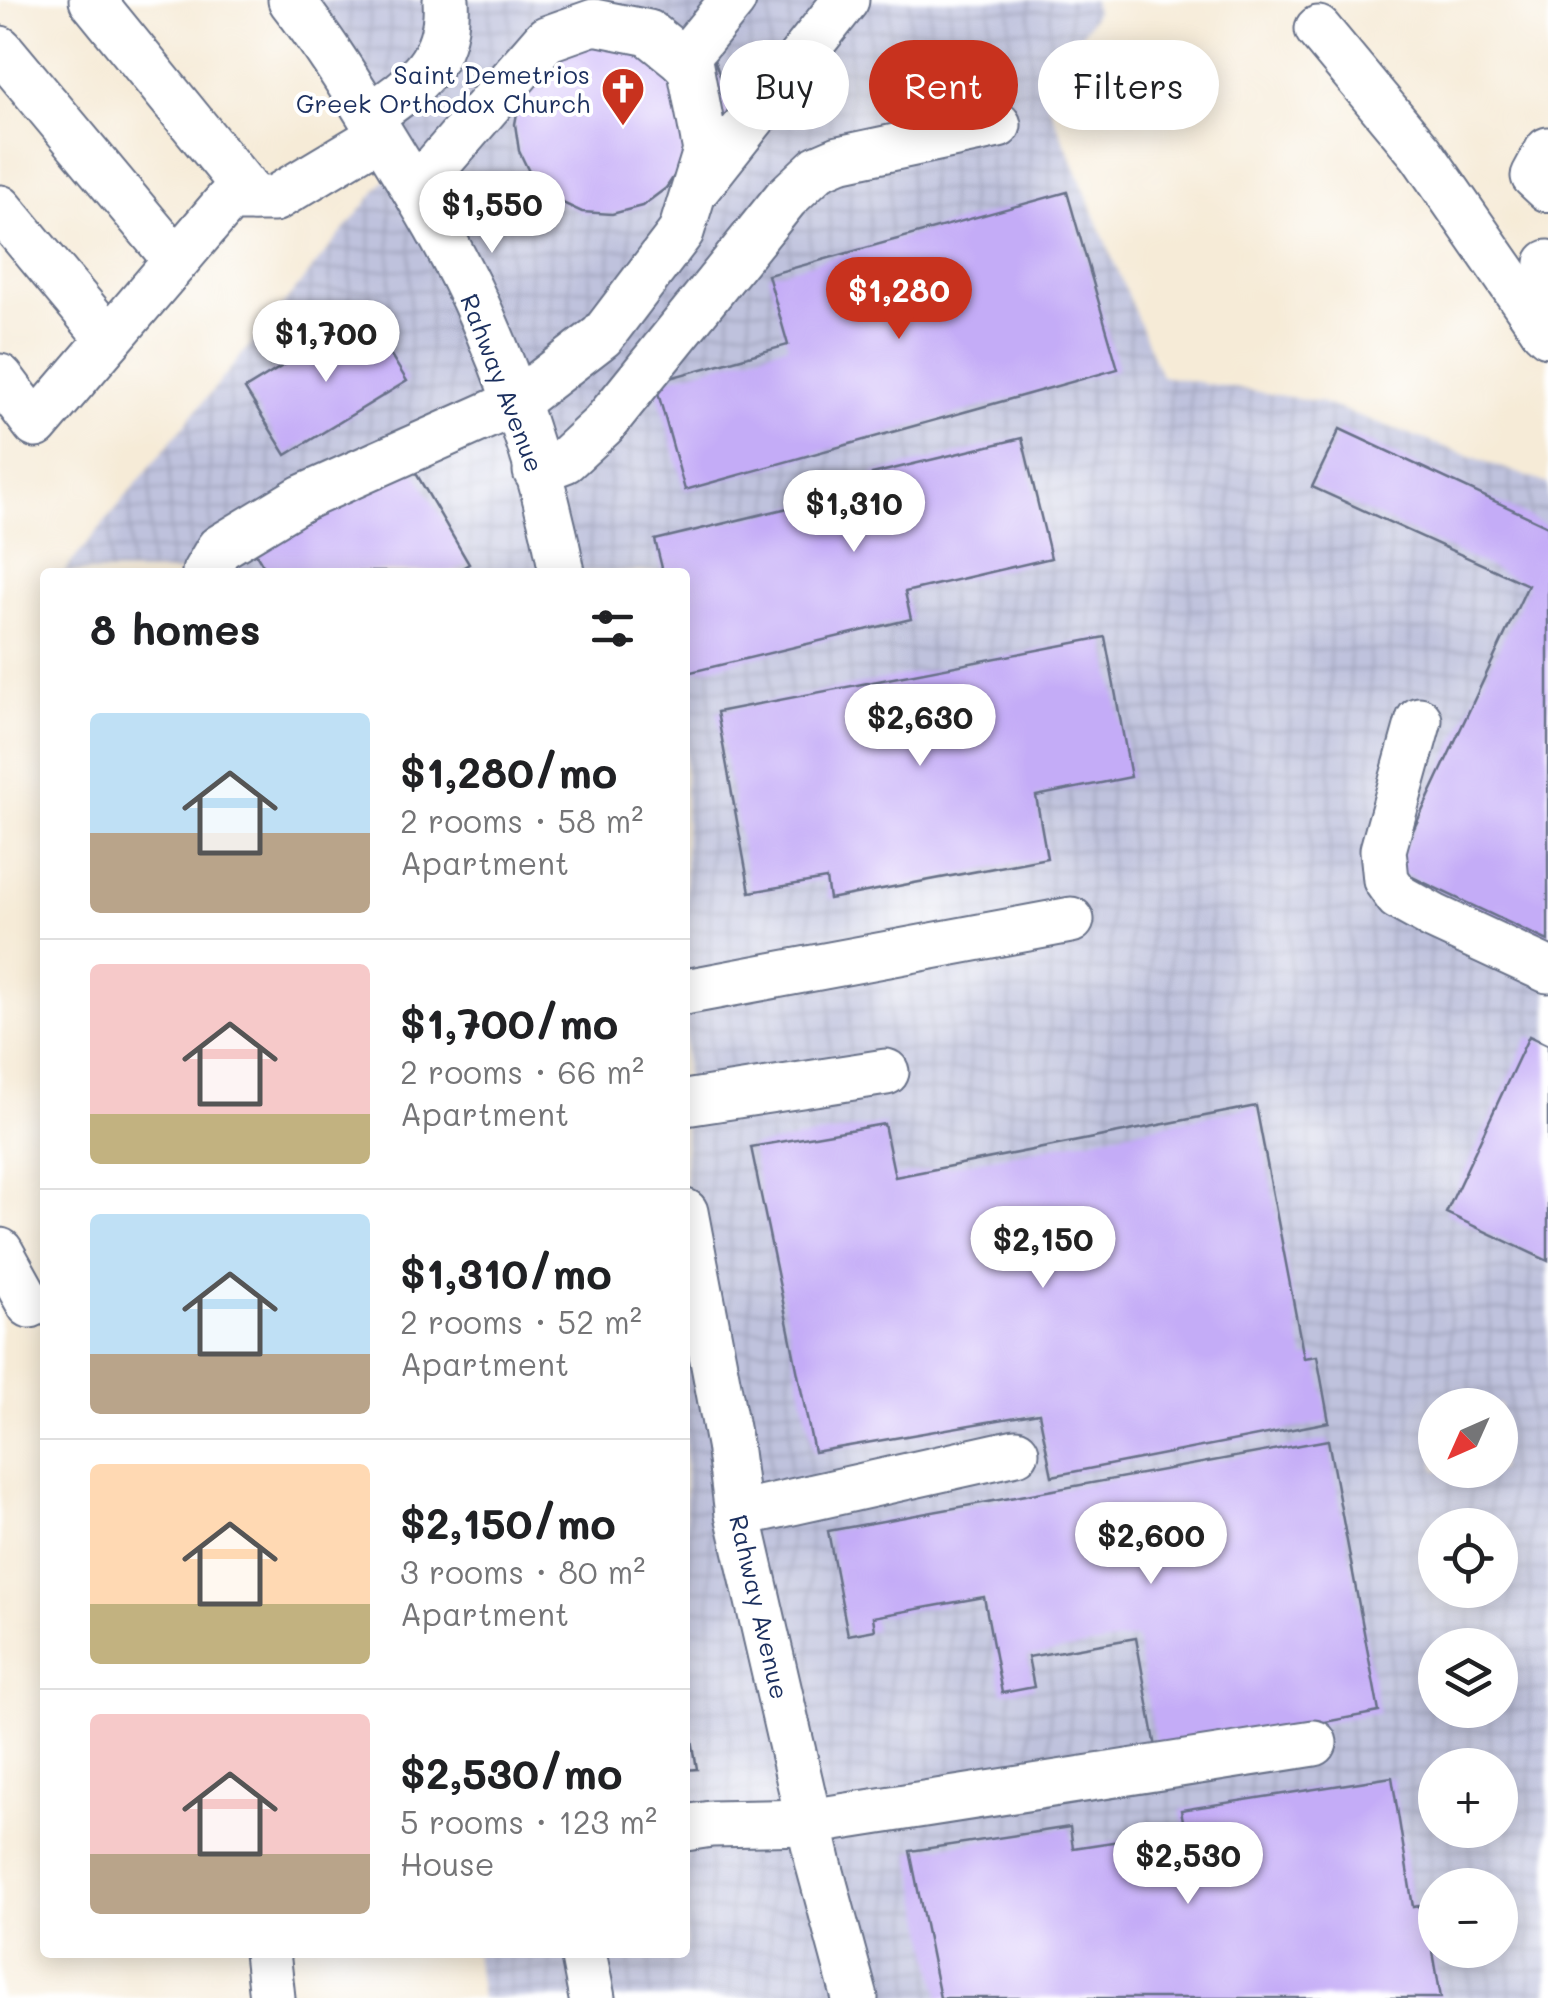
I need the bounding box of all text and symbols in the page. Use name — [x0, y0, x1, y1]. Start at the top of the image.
chip: Buy — [720, 40, 849, 130]
chip: Rent — [869, 40, 1018, 130]
chip: Filters — [1038, 40, 1219, 130]
place label: Saint Demetrios Greek Orthodox Church — [296, 58, 590, 119]
church icon: Saint Demetrios Greek Orthodox Church — [600, 66, 646, 127]
pin: $1,550 — [411, 171, 573, 256]
text: $1,550 — [441, 182, 543, 224]
pin: $1,280 — [818, 257, 980, 342]
text: $1,280 — [848, 268, 950, 310]
street label: Rahway Avenue — [453, 289, 552, 477]
pin: $1,700 — [245, 300, 407, 385]
text: $1,700 — [275, 311, 377, 353]
pin: $1,310 — [773, 470, 935, 555]
text: $1,310 — [805, 481, 903, 523]
text: 8 homes — [90, 601, 261, 656]
icon: filters — [585, 601, 640, 656]
pin: $2,630 — [839, 684, 1001, 769]
text: $2,630 — [867, 695, 973, 737]
text: $1,280/mo — [400, 744, 617, 799]
icon: home — [170, 753, 290, 873]
text: 2 rooms · 58 m² — [400, 799, 643, 841]
text: Apartment — [400, 841, 569, 883]
text: $1,700/mo — [400, 995, 618, 1050]
icon: home — [170, 1004, 290, 1124]
text: 2 rooms · 66 m² — [400, 1050, 644, 1092]
text: Apartment — [400, 1092, 569, 1134]
pin: $2,150 — [962, 1206, 1124, 1291]
text: $2,150 — [993, 1217, 1093, 1259]
text: $1,310/mo — [400, 1245, 612, 1300]
icon: home — [170, 1254, 290, 1374]
text: 2 rooms · 52 m² — [400, 1300, 642, 1342]
text: Apartment — [400, 1342, 569, 1384]
north arrow — [1418, 1388, 1518, 1488]
map controls — [1418, 1388, 1518, 1968]
text: $2,150/mo — [400, 1495, 616, 1550]
pin: $2,600 — [1070, 1502, 1232, 1587]
icon: home — [170, 1504, 290, 1624]
button: locate — [1418, 1508, 1518, 1608]
street label: Rahway Avenue — [722, 1511, 797, 1702]
text: $2,600 — [1097, 1513, 1205, 1555]
text: 3 rooms · 80 m² — [400, 1550, 645, 1592]
text: Apartment — [400, 1592, 569, 1634]
button: layers — [1418, 1628, 1518, 1728]
text: $2,530/mo — [400, 1745, 622, 1800]
button: + — [1418, 1748, 1518, 1848]
icon: home — [170, 1754, 290, 1874]
text: 5 rooms · 123 m² — [400, 1800, 657, 1842]
pin: $2,530 — [1107, 1822, 1269, 1907]
text: $2,530 — [1135, 1833, 1241, 1875]
text: House — [400, 1842, 495, 1884]
button: − — [1418, 1868, 1518, 1968]

